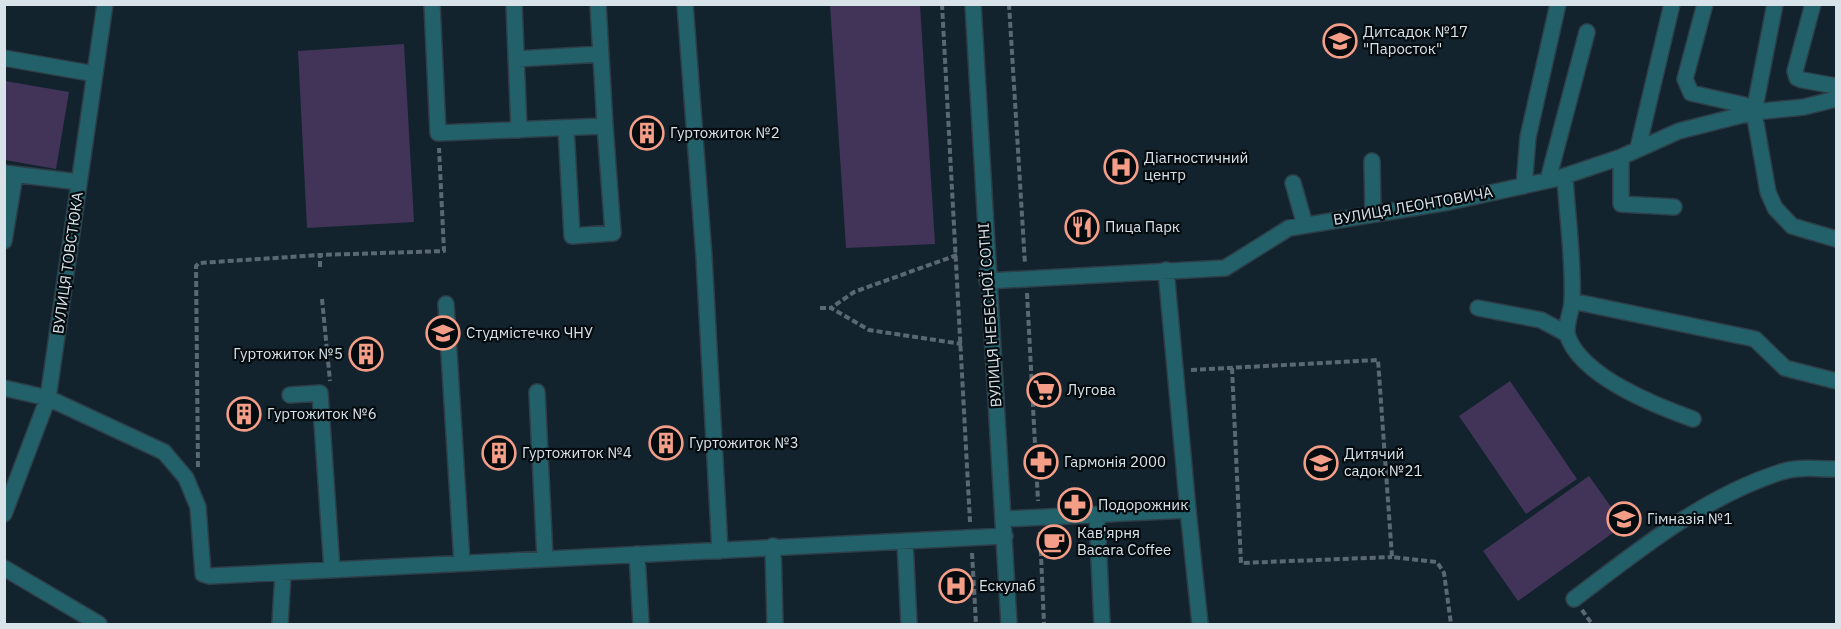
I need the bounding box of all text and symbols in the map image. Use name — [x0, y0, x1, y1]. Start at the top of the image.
place label: Дитсадок №17 "Паросток" — [1363, 22, 1468, 58]
school or university icon: Дитсадок №17 "Паросток" — [1322, 23, 1358, 59]
building icon: Гуртожиток №2 — [629, 115, 665, 151]
place label: Гуртожиток №2 — [670, 123, 780, 142]
place label: Діагностичний центр — [1144, 148, 1248, 184]
hospital icon: Діагностичний центр — [1103, 149, 1139, 185]
street label: ВУЛИЦЯ ЛЕОНТОВИЧА — [1332, 182, 1494, 229]
street label: ВУЛИЦЯ ТОВСТЮКА — [48, 190, 87, 335]
restaurant icon: Пица Парк — [1064, 209, 1100, 245]
place label: Пица Парк — [1105, 217, 1180, 236]
street label: ВУЛИЦЯ НЕБЕСНОЇ СОТНІ — [974, 222, 1005, 408]
school or university icon: Студмістечко ЧНУ — [425, 315, 461, 351]
place label: Студмістечко ЧНУ — [466, 323, 593, 342]
building icon: Гуртожиток №5 — [348, 336, 384, 372]
place label: Гуртожиток №5 — [233, 344, 343, 363]
supermarket icon: Лугова — [1026, 372, 1062, 408]
place label: Лугова — [1067, 380, 1116, 399]
building icon: Гуртожиток №6 — [226, 396, 262, 432]
place label: Гуртожиток №6 — [267, 404, 377, 423]
building icon: Гуртожиток №3 — [648, 425, 684, 461]
place label: Гуртожиток №3 — [689, 433, 799, 452]
building icon: Гуртожиток №4 — [481, 435, 517, 471]
place label: Гуртожиток №4 — [522, 443, 632, 462]
pharmacy icon: Гармонія 2000 — [1023, 444, 1059, 480]
place label: Дитячий садок №21 — [1344, 444, 1422, 480]
school or university icon: Дитячий садок №21 — [1303, 445, 1339, 481]
place label: Гармонія 2000 — [1064, 452, 1166, 471]
pharmacy icon: Подорожник — [1057, 487, 1093, 523]
place label: Подорожник — [1098, 495, 1188, 514]
school or university icon: Гімназія №1 — [1606, 501, 1642, 537]
place label: Гімназія №1 — [1647, 509, 1732, 528]
place label: Кав'ярня Bacara Coffee — [1077, 523, 1171, 559]
cafe icon: Кав'ярня Bacara Coffee — [1036, 524, 1072, 560]
hospital icon: Ескулаб — [938, 568, 974, 604]
place label: Ескулаб — [979, 576, 1036, 595]

